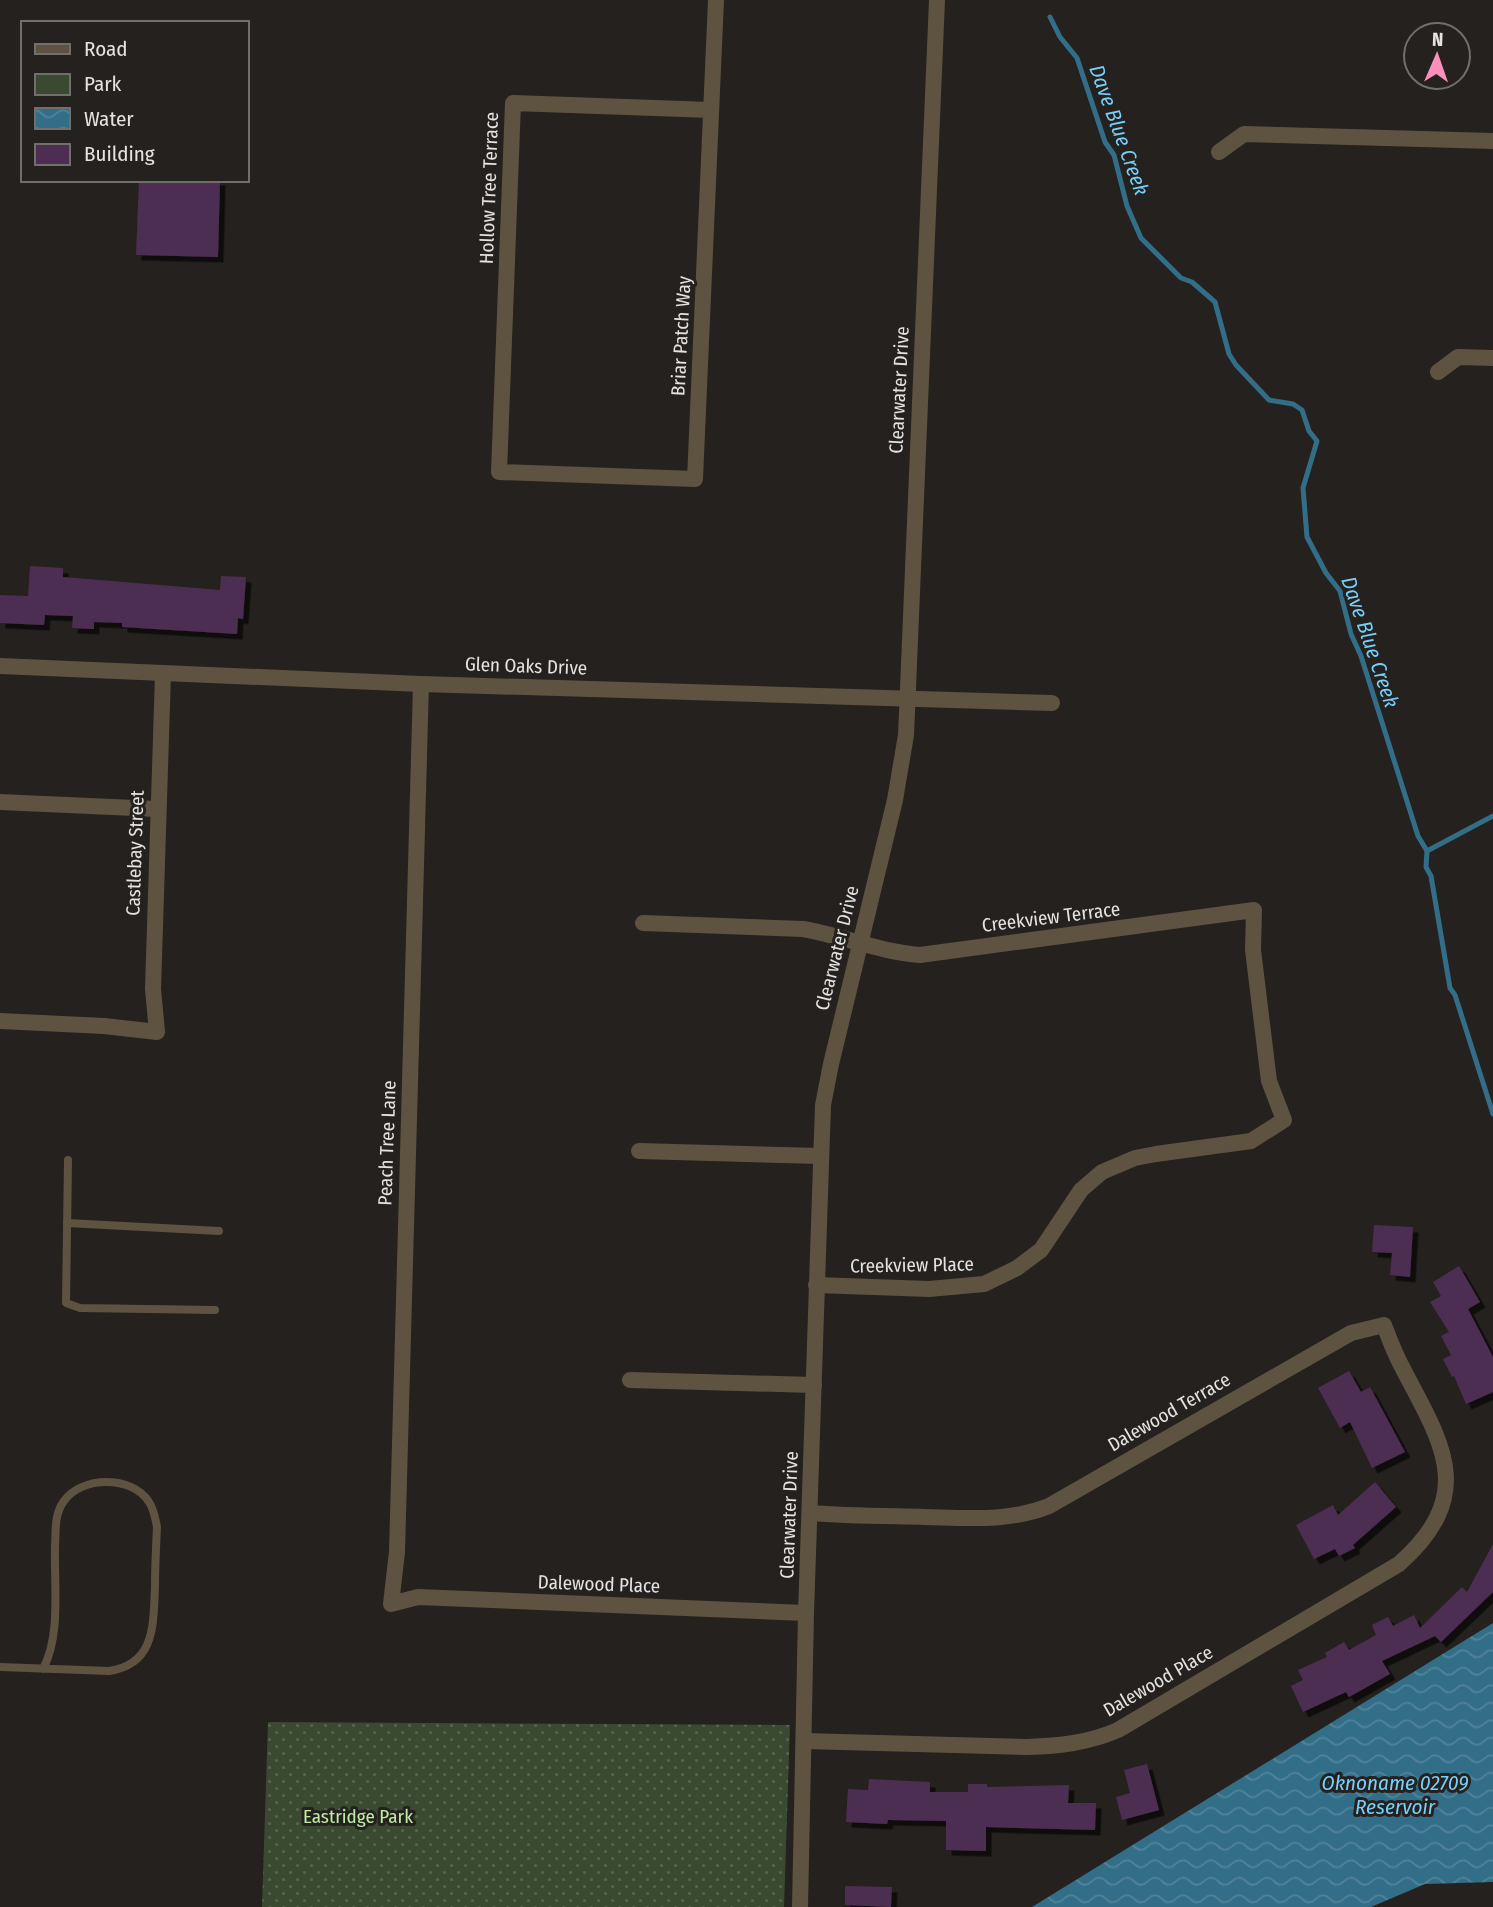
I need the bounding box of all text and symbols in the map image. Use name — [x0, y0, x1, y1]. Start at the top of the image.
legend — [21, 21, 248, 182]
north arrow — [1402, 21, 1472, 91]
text: N — [1431, 28, 1444, 51]
text: Road — [84, 36, 128, 62]
water label: Dave Blue Creek — [1083, 61, 1155, 199]
text: Park — [84, 71, 122, 97]
text: Water — [84, 106, 134, 132]
street label: Hollow Tree Terrace — [475, 112, 503, 264]
text: Building — [84, 141, 155, 167]
street label: Briar Patch Way — [666, 275, 696, 397]
street label: Clearwater Drive — [884, 326, 914, 454]
water label: Dave Blue Creek — [1335, 573, 1405, 711]
street label: Glen Oaks Drive — [464, 652, 588, 680]
street label: Castlebay Street — [121, 789, 149, 916]
street label: Clearwater Drive — [810, 883, 864, 1013]
street label: Creekview Terrace — [981, 897, 1121, 937]
street label: Peach Tree Lane — [373, 1080, 401, 1206]
street label: Creekview Place — [850, 1252, 974, 1278]
street label: Dalewood Terrace — [1104, 1368, 1234, 1456]
street label: Clearwater Drive — [775, 1451, 803, 1579]
street label: Dalewood Place — [537, 1570, 661, 1598]
street label: Dalewood Place — [1099, 1640, 1217, 1722]
water label: Oknoname 02709 Reservoir — [1322, 1770, 1468, 1820]
park label: Eastridge Park — [303, 1805, 413, 1828]

